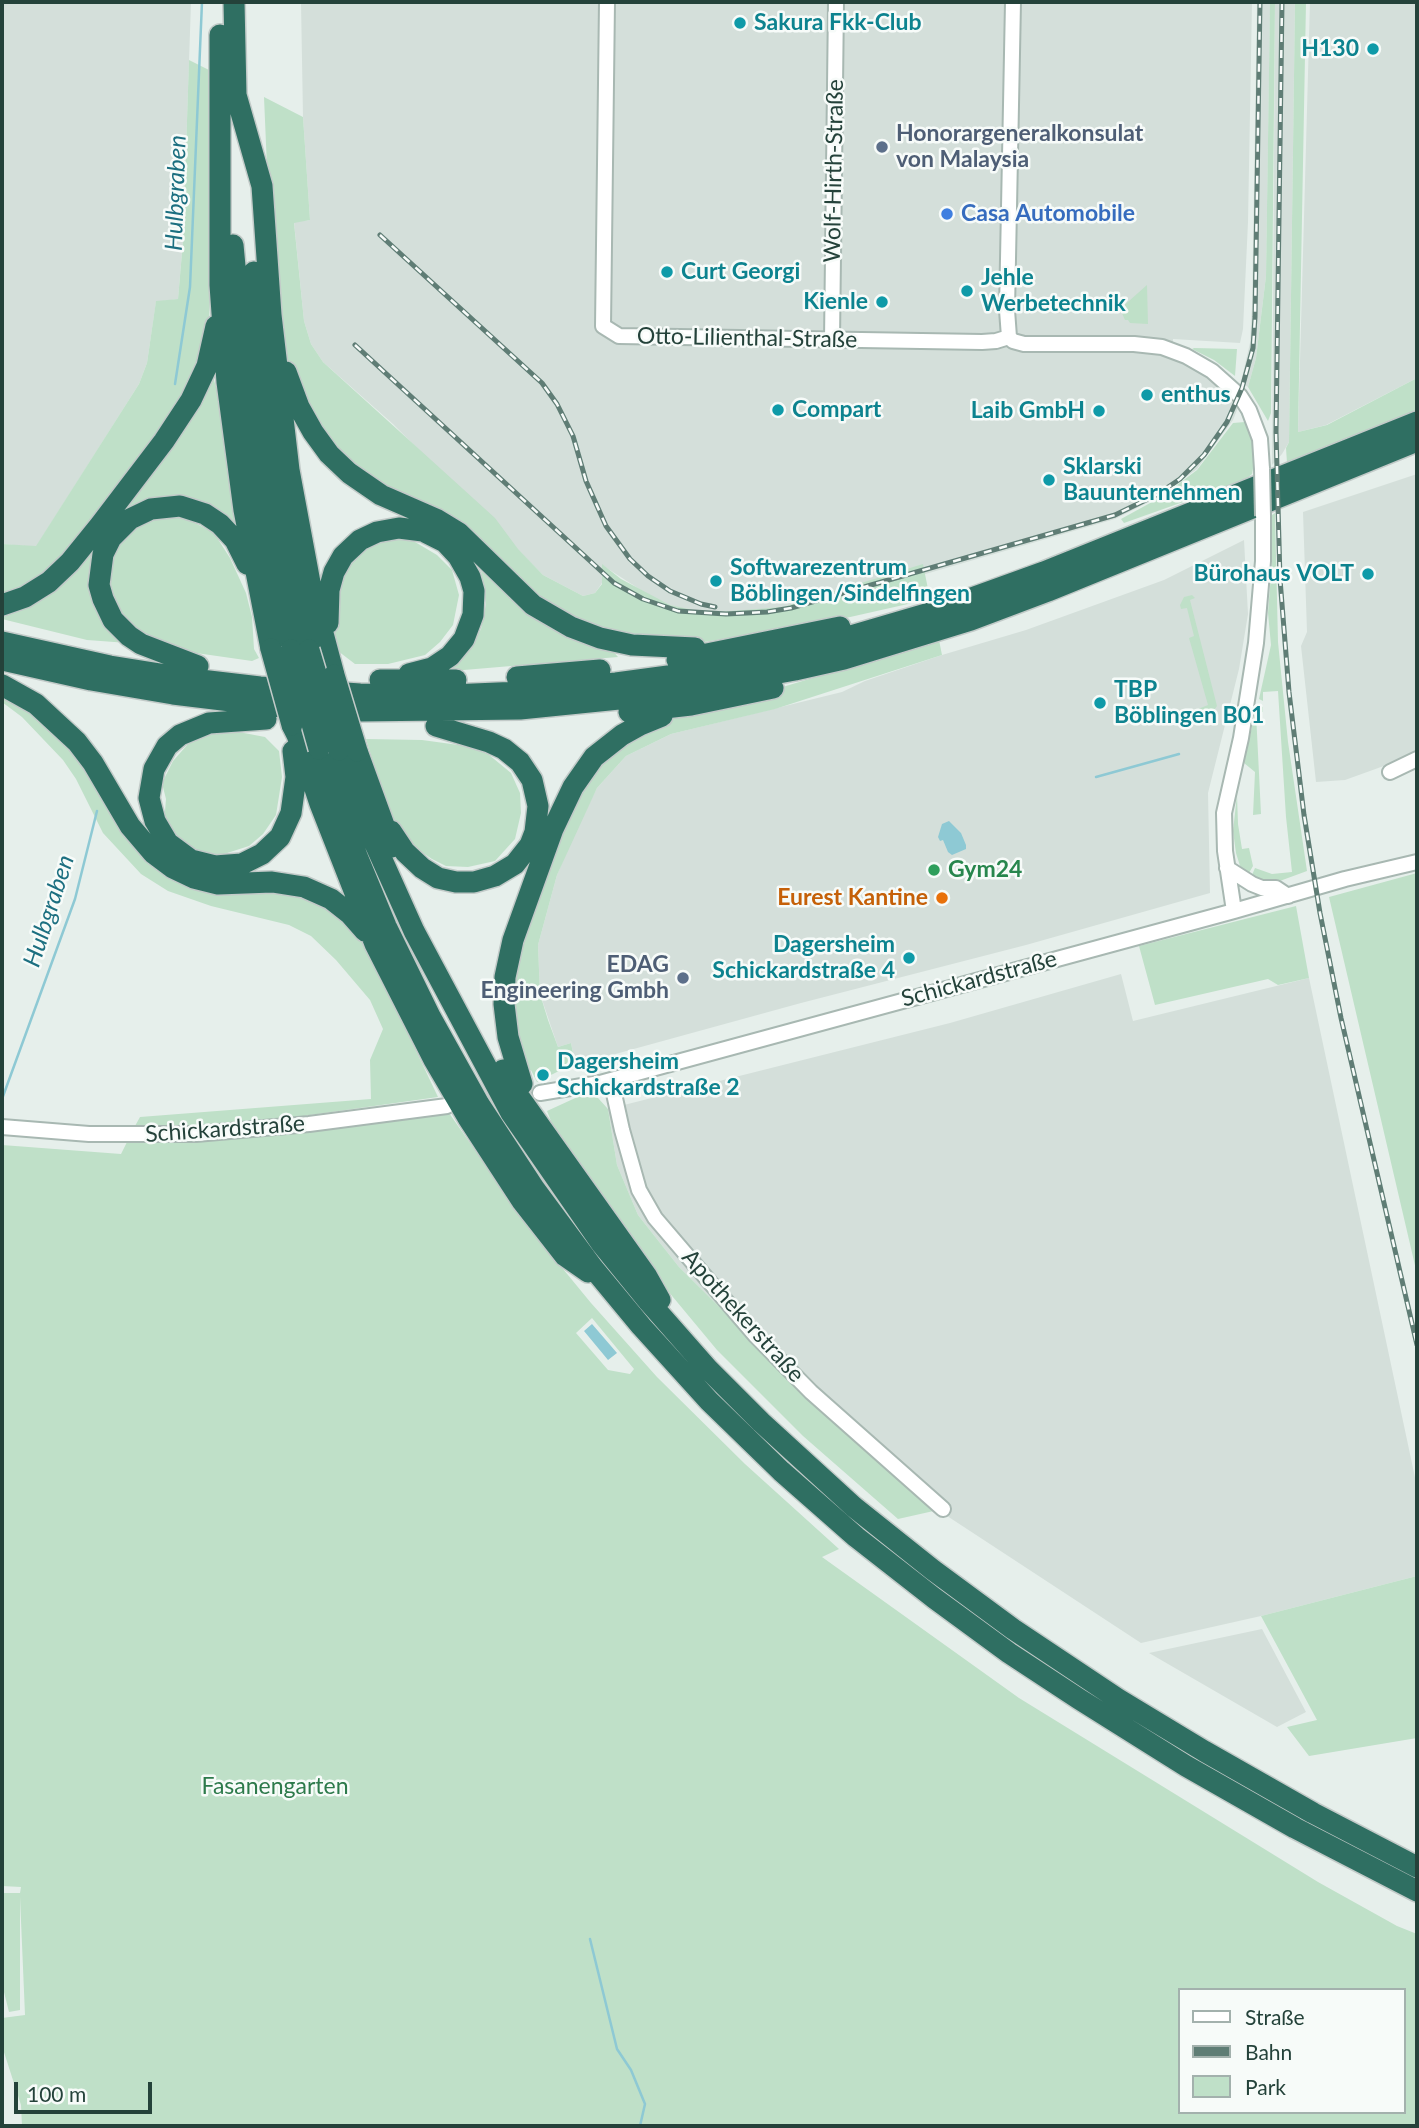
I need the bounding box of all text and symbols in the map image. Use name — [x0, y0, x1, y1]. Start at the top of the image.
place label: Sakura Fkk-Club — [754, 9, 922, 37]
marker: Sakura Fkk-Club — [732, 15, 748, 31]
place label: H130 — [1301, 35, 1359, 63]
marker: H130 — [1365, 41, 1381, 57]
street label: Wolf-Hirth-Straße — [819, 79, 849, 263]
place label: Honorargeneralkonsulat von Malaysia — [896, 120, 1143, 174]
water label: Hulbgraben — [160, 135, 192, 251]
marker: Honorargeneralkonsulat von Malaysia — [874, 139, 890, 155]
place label: Casa Automobile — [961, 200, 1135, 228]
marker: Casa Automobile — [939, 206, 955, 222]
place label: Curt Georgi — [681, 258, 800, 286]
marker: Curt Georgi — [659, 264, 675, 280]
place label: Jehle Werbetechnik — [981, 264, 1126, 318]
marker: Jehle Werbetechnik — [959, 283, 975, 299]
place label: Kienle — [803, 288, 868, 316]
marker: Kienle — [874, 294, 890, 310]
street label: Otto-Lilienthal-Straße — [637, 322, 857, 354]
place label: enthus — [1161, 381, 1231, 409]
marker: enthus — [1139, 387, 1155, 403]
place label: Compart — [792, 396, 881, 424]
place label: Laib GmbH — [971, 397, 1085, 425]
marker: Compart — [770, 402, 786, 418]
marker: Laib GmbH — [1091, 403, 1107, 419]
place label: Sklarski Bauunternehmen — [1063, 453, 1240, 507]
marker: Sklarski Bauunternehmen — [1041, 472, 1057, 488]
place label: Softwarezentrum Böblingen/Sindelfingen — [730, 554, 970, 608]
place label: Bürohaus VOLT — [1194, 560, 1354, 588]
marker: Bürohaus VOLT — [1360, 566, 1376, 582]
marker: Softwarezentrum Böblingen/Sindelfingen — [708, 573, 724, 589]
place label: TBP Böblingen B01 — [1114, 676, 1264, 730]
marker: TBP Böblingen B01 — [1092, 695, 1108, 711]
water label: Hulbgraben — [17, 851, 81, 971]
place label: Gym24 — [948, 856, 1022, 884]
marker: Gym24 — [926, 862, 942, 878]
place label: Eurest Kantine — [777, 884, 928, 912]
marker: Eurest Kantine — [934, 890, 950, 906]
place label: Dagersheim Schickardstraße 4 — [712, 931, 895, 985]
street label: Schickardstraße — [898, 945, 1060, 1013]
marker: Dagersheim Schickardstraße 4 — [901, 950, 917, 966]
place label: EDAG Engineering Gmbh — [481, 951, 669, 1005]
marker: EDAG Engineering Gmbh — [675, 970, 691, 986]
place label: Dagersheim Schickardstraße 2 — [557, 1048, 740, 1102]
marker: Dagersheim Schickardstraße 2 — [535, 1067, 551, 1083]
street label: Schickardstraße — [144, 1110, 306, 1148]
street label: Apothekerstraße — [676, 1244, 810, 1388]
park label: Fasanengarten — [202, 1773, 348, 1801]
legend — [1178, 1988, 1405, 2114]
text: Straße — [1245, 2004, 1305, 2029]
text: Bahn — [1245, 2039, 1292, 2064]
scale bar — [18, 2068, 156, 2112]
text: Park — [1245, 2074, 1286, 2099]
text: 100 m — [27, 2081, 86, 2106]

